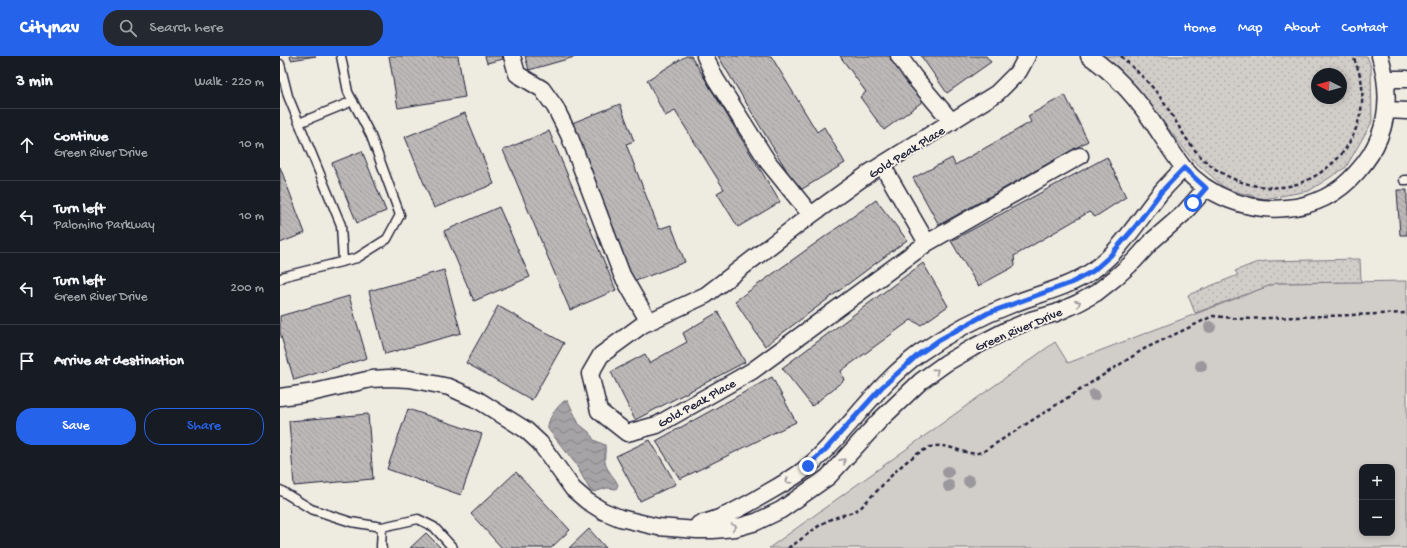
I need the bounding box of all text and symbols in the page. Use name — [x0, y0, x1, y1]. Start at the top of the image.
search box — [103, 10, 383, 46]
text: Citynav — [20, 17, 79, 40]
icon: search — [117, 17, 139, 39]
text: Search here — [149, 19, 223, 37]
text: Home — [1184, 20, 1216, 37]
text: Map — [1238, 20, 1262, 37]
text: About — [1284, 20, 1320, 37]
text: Contact — [1342, 20, 1387, 37]
north arrow — [1311, 68, 1347, 104]
text: 3 min — [16, 72, 53, 92]
text: Walk · 220 m — [194, 75, 264, 90]
street label: Gold Peak Place — [867, 124, 948, 182]
text: Continue — [54, 128, 108, 146]
icon: ahead — [16, 134, 38, 156]
text: 10 m — [239, 137, 264, 152]
text: Green River Drive — [54, 146, 148, 161]
route start — [1184, 194, 1202, 212]
text: Turn left — [54, 200, 105, 218]
icon: left — [16, 206, 38, 228]
text: 10 m — [239, 209, 264, 224]
text: Palomino Parkway — [54, 218, 155, 233]
text: Turn left — [54, 272, 105, 290]
icon: left — [16, 278, 38, 300]
text: 200 m — [231, 281, 264, 296]
text: Green River Drive — [54, 290, 148, 305]
one-way arrow — [1074, 300, 1081, 308]
street label: Green River Drive — [973, 305, 1065, 355]
icon: arrive — [16, 350, 38, 372]
text: Arrive at destination — [54, 352, 184, 370]
one-way arrow — [931, 369, 938, 376]
street label: Gold Peak Place — [656, 376, 739, 432]
button: Save — [16, 408, 136, 445]
button: Share — [144, 408, 264, 445]
route end — [799, 457, 817, 475]
one-way arrow — [838, 458, 846, 466]
map controls — [1359, 464, 1395, 536]
button: + — [1359, 464, 1395, 500]
one-way arrow — [785, 476, 792, 483]
button: − — [1359, 500, 1395, 536]
one-way arrow — [731, 524, 737, 532]

